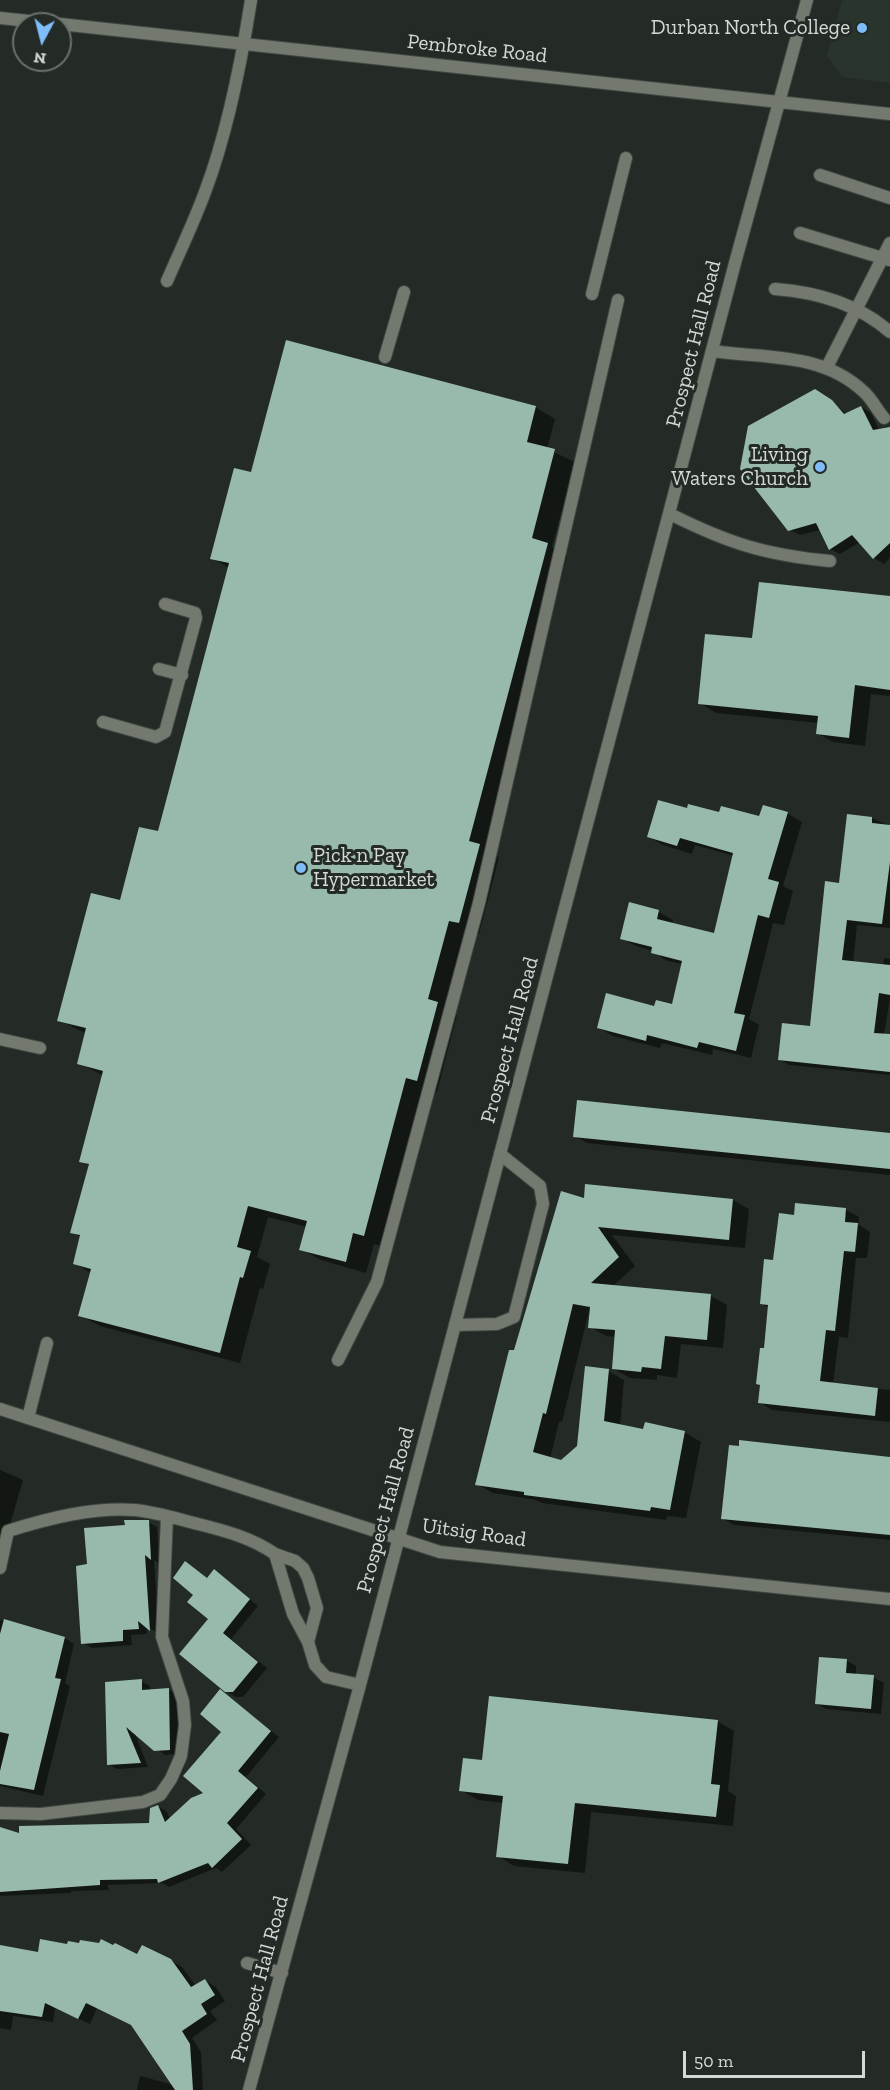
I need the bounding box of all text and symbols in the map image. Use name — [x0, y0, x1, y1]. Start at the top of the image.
north arrow — [12, 12, 72, 72]
place label: Durban North College — [651, 15, 850, 41]
marker: Durban North College — [855, 21, 869, 35]
street label: Pembroke Road — [406, 29, 548, 69]
text: N — [33, 48, 47, 69]
street label: Prospect Hall Road — [661, 258, 727, 430]
place label: Living Waters Church — [671, 442, 808, 492]
marker: Living Waters Church — [813, 460, 827, 474]
place label: Pick n Pay Hypermarket — [313, 843, 434, 893]
marker: Pick n Pay Hypermarket — [294, 861, 308, 875]
street label: Prospect Hall Road — [476, 954, 544, 1126]
street label: Prospect Hall Road — [352, 1424, 420, 1596]
street label: Uitsig Road — [420, 1513, 528, 1553]
street label: Prospect Hall Road — [226, 1893, 294, 2065]
scale bar — [686, 2039, 868, 2077]
text: 50 m — [694, 2050, 733, 2072]

